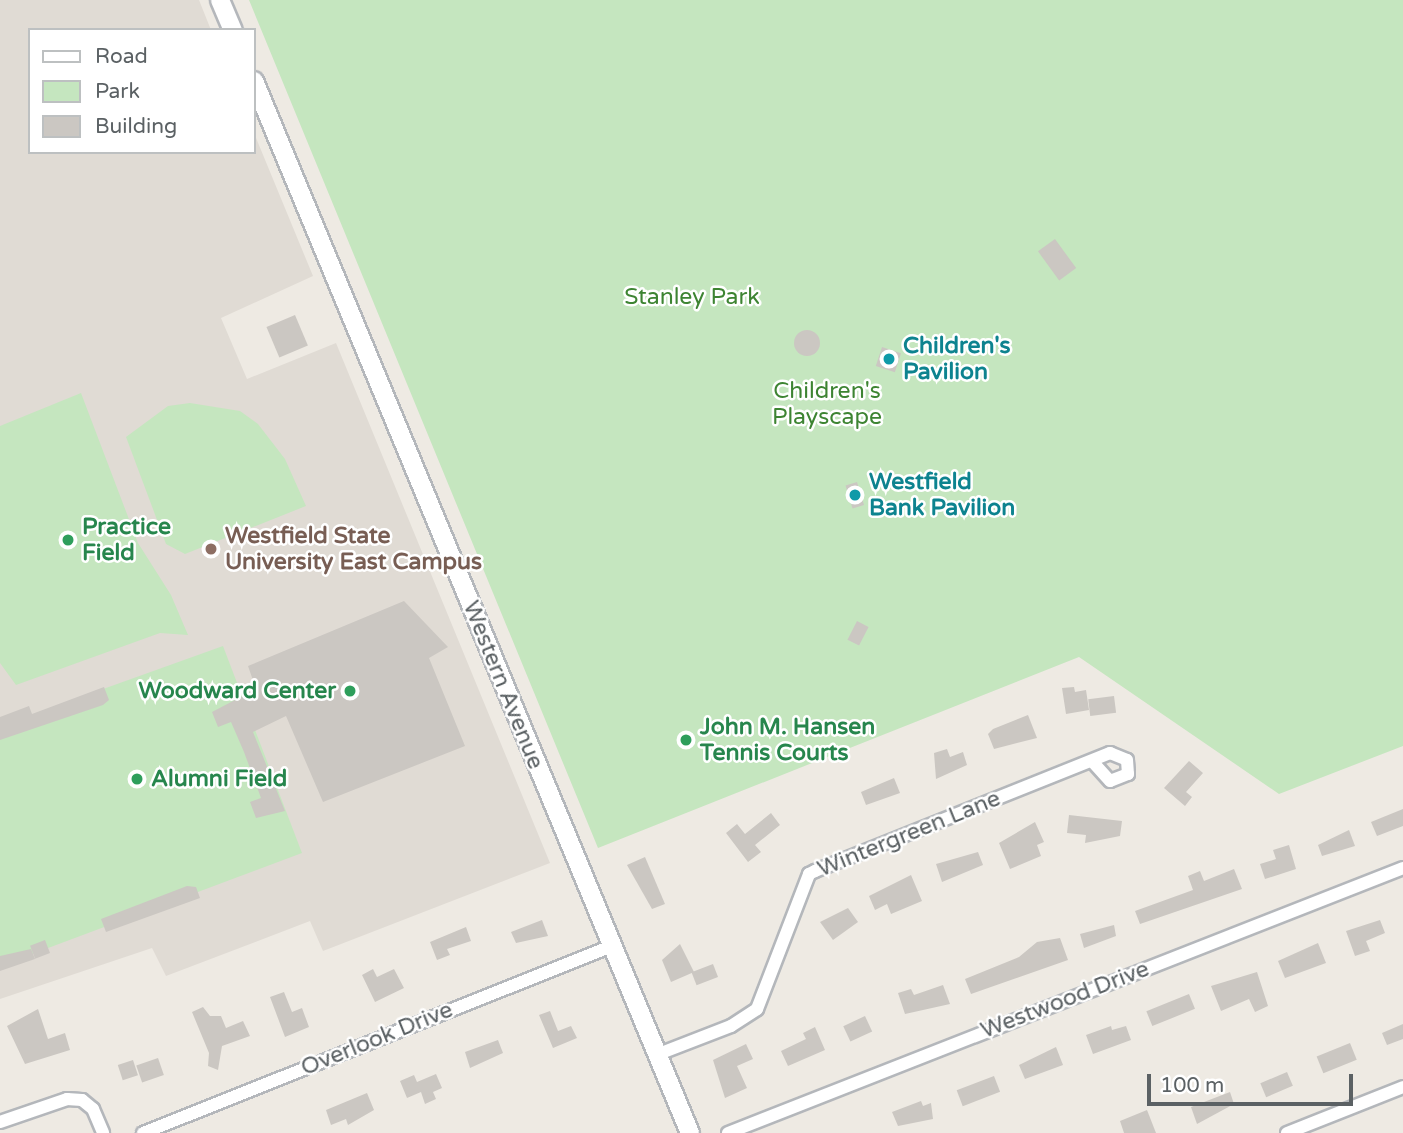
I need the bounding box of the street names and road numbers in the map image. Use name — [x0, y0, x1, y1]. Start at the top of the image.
street label: Western Avenue — [457, 597, 549, 773]
street label: Wintergreen Lane — [814, 785, 1004, 883]
street label: Westwood Drive — [977, 955, 1153, 1045]
street label: Overlook Drive — [297, 996, 457, 1082]

